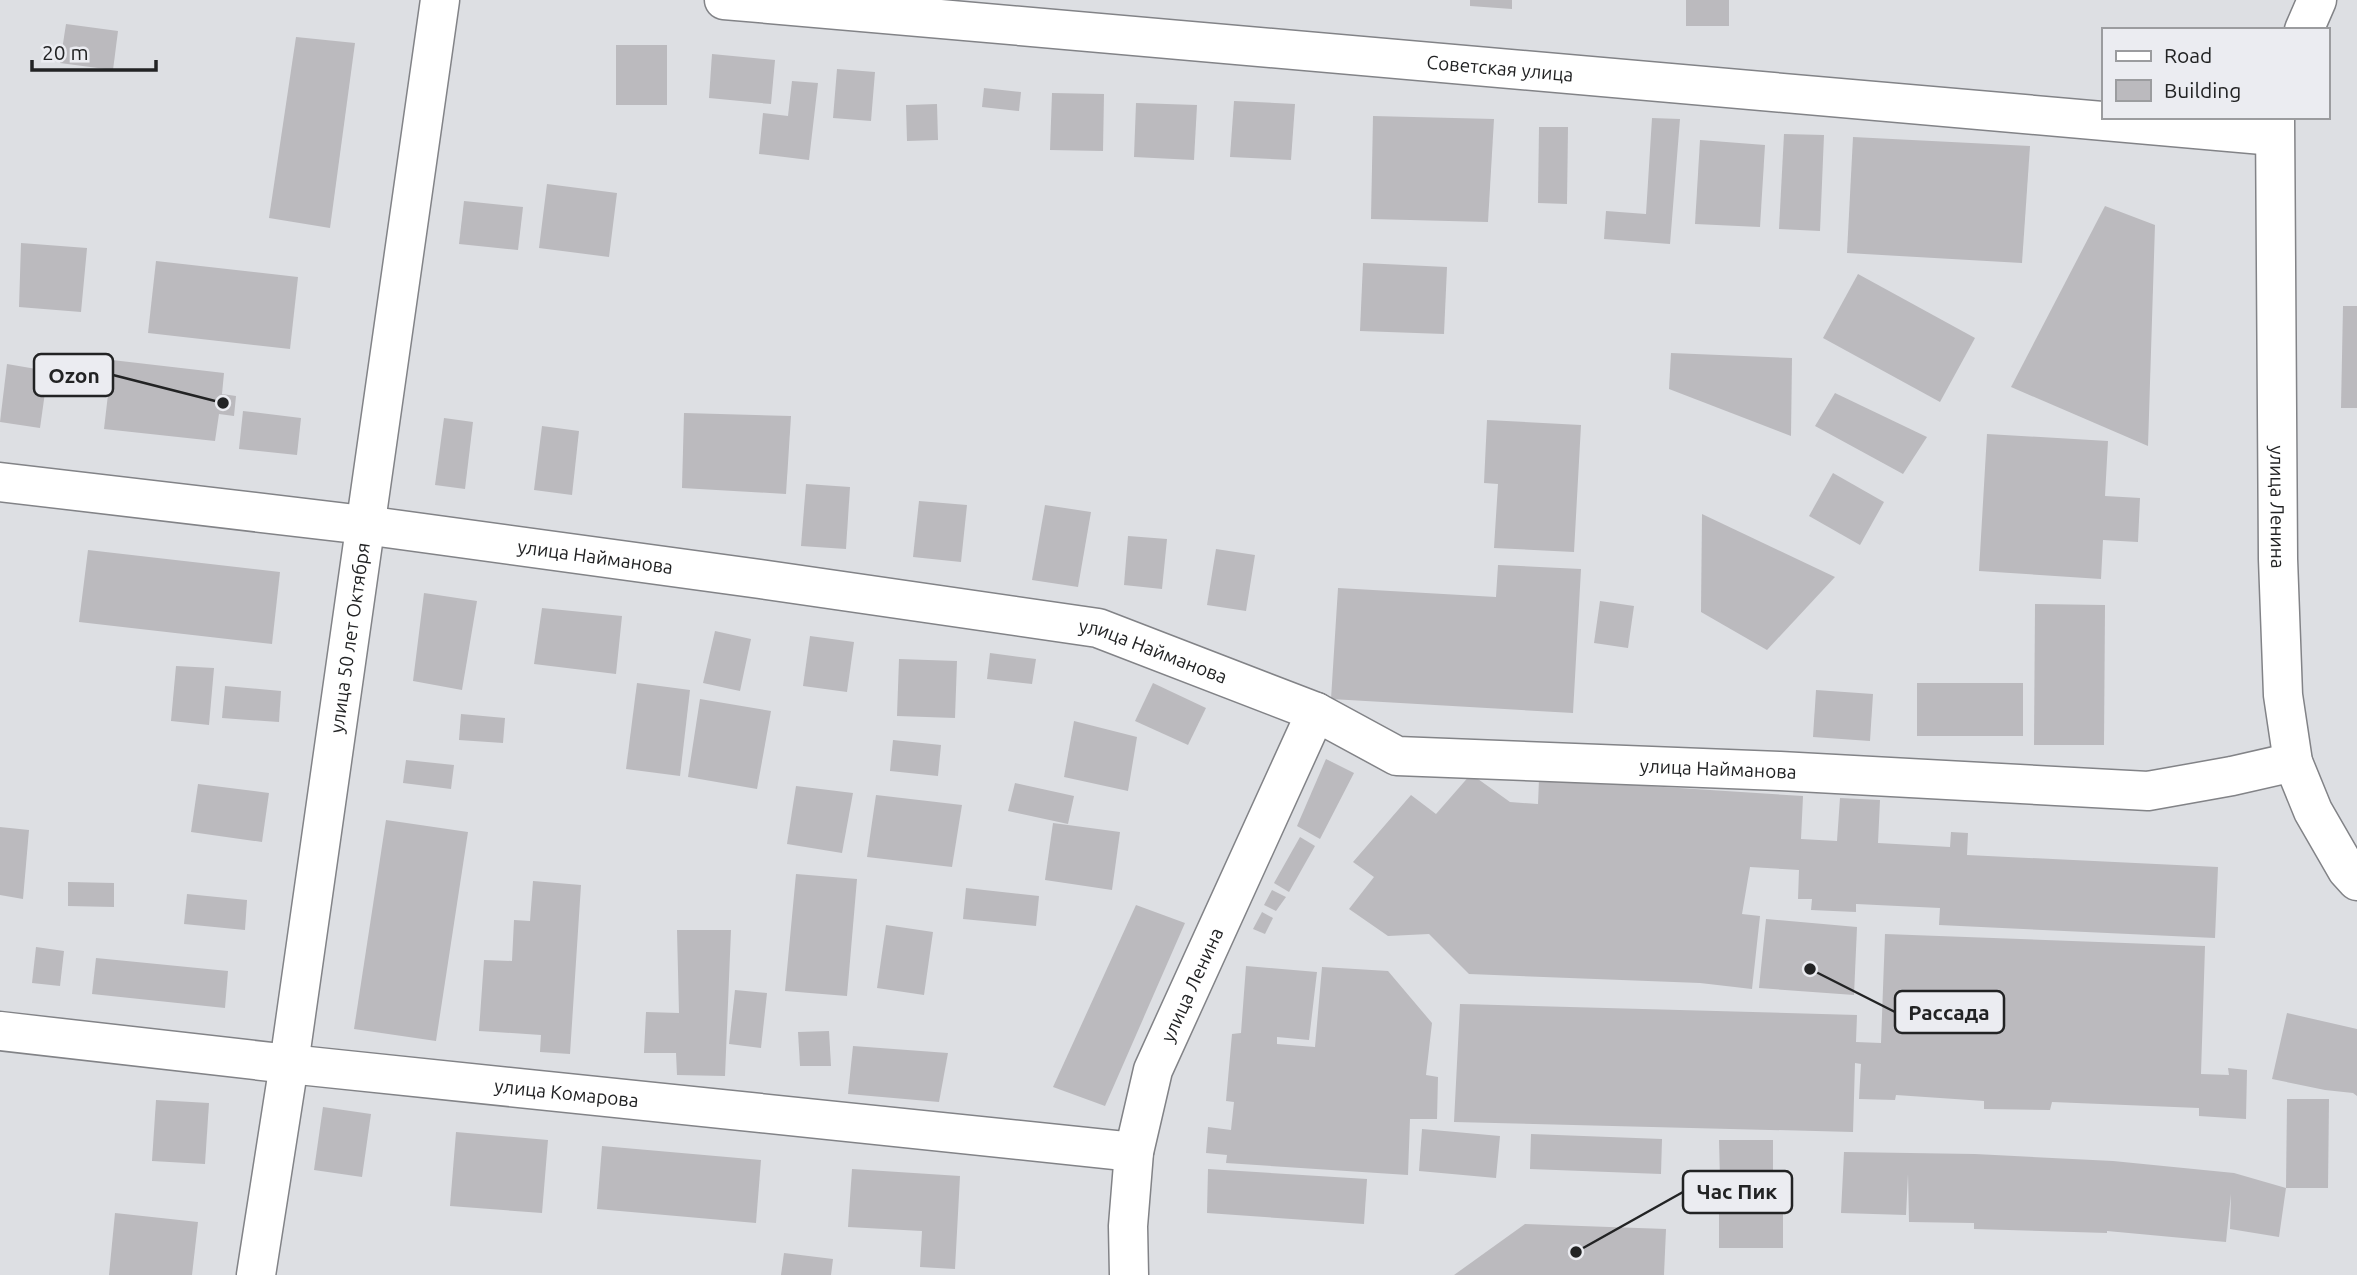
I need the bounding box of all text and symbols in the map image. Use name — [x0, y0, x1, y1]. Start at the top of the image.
scale bar — [32, 28, 156, 72]
legend — [2102, 28, 2329, 119]
text: 20 m — [42, 40, 89, 64]
text: Road — [2164, 43, 2212, 67]
street label: Советская улица — [1426, 51, 1574, 85]
text: Building — [2164, 78, 2241, 102]
callout: Ozon — [34, 354, 113, 396]
text: Ozon — [48, 363, 100, 387]
street label: улица Ленина — [2266, 445, 2289, 569]
street label: улица Найманова — [516, 535, 675, 578]
street label: улица 50 лет Октября — [325, 541, 374, 735]
street label: улица Найманова — [1077, 614, 1230, 688]
street label: улица Найманова — [1639, 755, 1797, 783]
street label: улица Ленина — [1156, 924, 1227, 1046]
callout: Рассада — [1895, 991, 2004, 1033]
text: Рассада — [1908, 1000, 1990, 1024]
street label: улица Комарова — [493, 1074, 640, 1111]
callout: Час Пик — [1683, 1171, 1792, 1213]
text: Час Пик — [1697, 1179, 1777, 1203]

